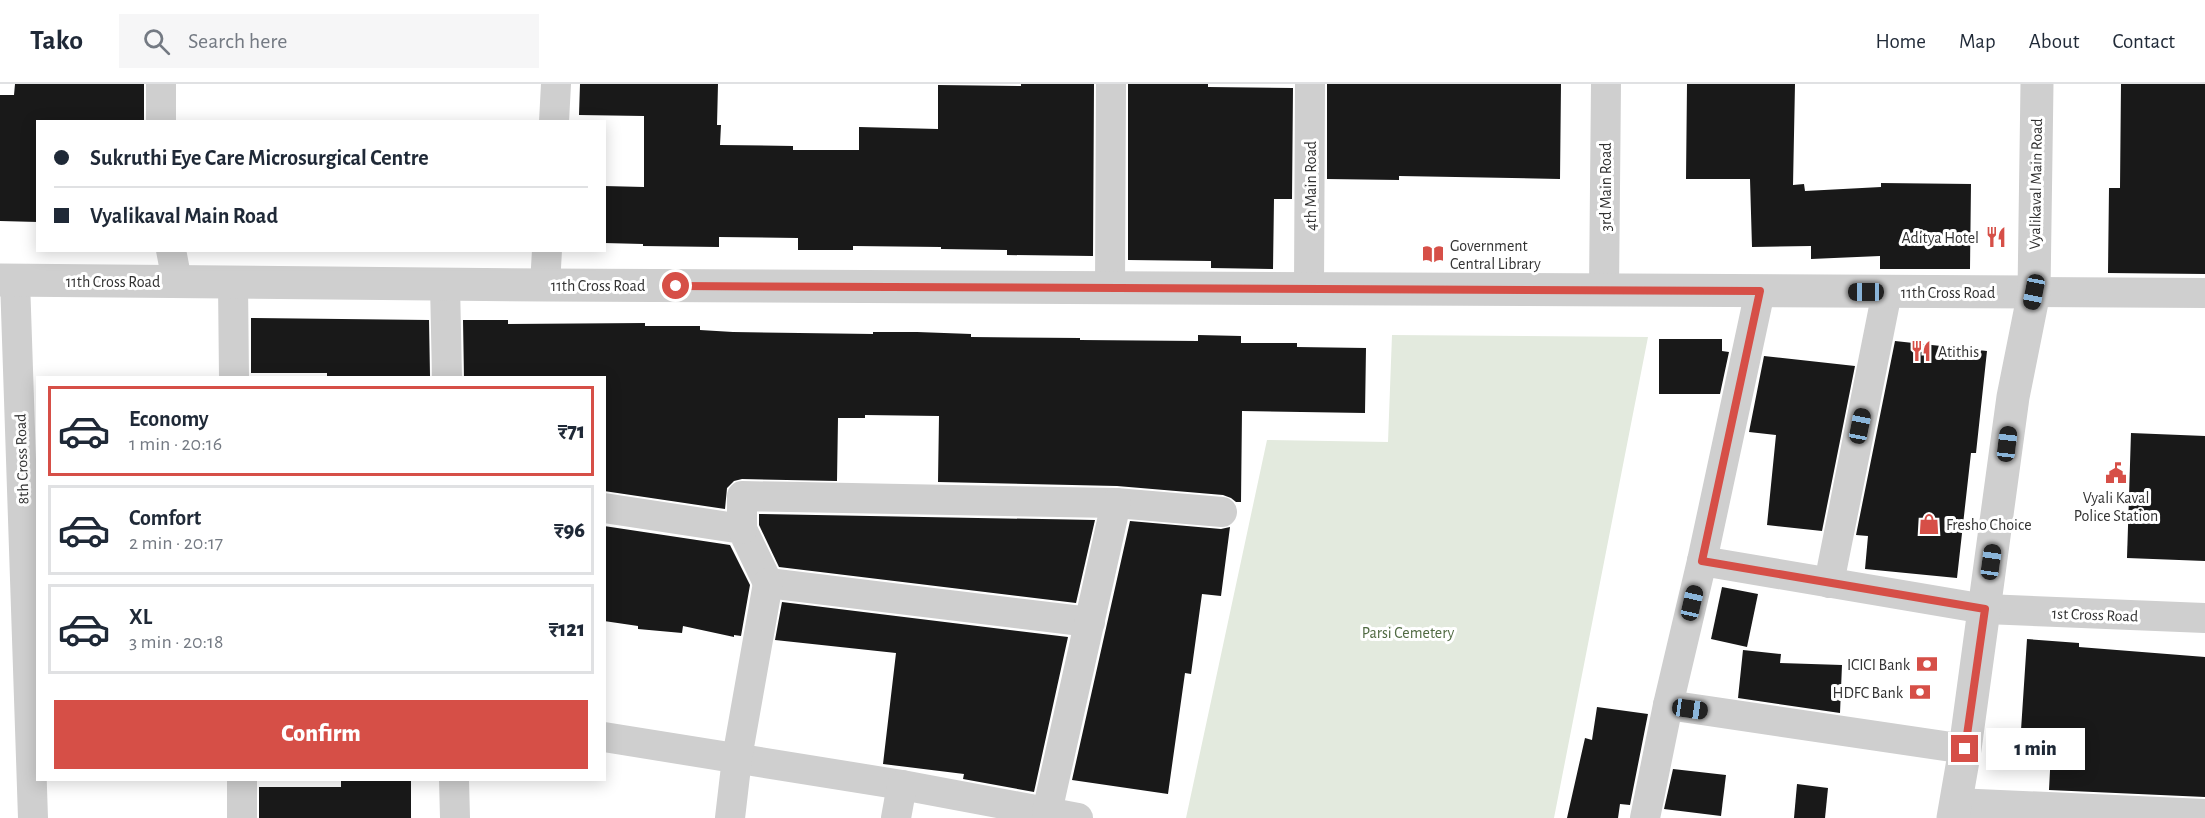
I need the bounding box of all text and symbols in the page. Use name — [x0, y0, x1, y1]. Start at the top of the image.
search box — [119, 14, 539, 68]
icon: search — [140, 25, 173, 58]
text: Tako — [30, 27, 83, 55]
text: Search here — [188, 30, 288, 52]
text: Home — [1875, 31, 1926, 52]
text: Map — [1959, 31, 1996, 52]
text: About — [2029, 31, 2079, 52]
text: Contact — [2112, 31, 2175, 52]
street label: Vyalikaval Main Road — [2027, 118, 2046, 250]
street label: 4th Main Road — [1303, 141, 1319, 231]
street label: 3rd Main Road — [1598, 142, 1614, 232]
text: Sukruthi Eye Care Microsurgical Centre — [90, 147, 429, 169]
text: Vyalikaval Main Road — [90, 205, 278, 227]
restaurant icon: Aditya Hotel — [1984, 225, 2008, 249]
place label: Aditya Hotel — [1901, 230, 1979, 247]
place label: Government Central Library — [1450, 238, 1541, 273]
library icon: Government Central Library — [1421, 242, 1445, 266]
route start — [662, 272, 689, 299]
car — [2022, 273, 2046, 311]
street label: 11th Cross Road — [66, 274, 160, 290]
street label: 11th Cross Road — [551, 278, 645, 294]
car — [1848, 283, 1884, 301]
street label: 11th Cross Road — [1901, 285, 1995, 301]
restaurant icon: Atithis — [1909, 339, 1933, 363]
place label: Atithis — [1938, 344, 1979, 360]
icon: car — [57, 404, 111, 458]
car — [1848, 407, 1872, 445]
text: Economy — [129, 408, 209, 430]
street label: 8th Cross Road — [12, 413, 32, 505]
text: ₹71 — [558, 420, 585, 442]
car — [1996, 425, 2018, 463]
text: 1 min · 20:16 — [129, 434, 222, 454]
public building icon: Vyali Kaval Police Station — [2104, 461, 2128, 485]
place label: Vyali Kaval Police Station — [2074, 490, 2158, 524]
icon: car — [57, 503, 111, 557]
text: Comfort — [129, 507, 201, 529]
shop icon: Fresho Choice — [1917, 512, 1941, 536]
place label: Fresho Choice — [1946, 517, 2032, 533]
text: ₹96 — [554, 519, 585, 541]
text: 2 min · 20:17 — [129, 533, 223, 553]
car — [1980, 543, 2002, 581]
car — [1679, 583, 1705, 623]
icon: car — [57, 602, 111, 656]
street label: 1st Cross Road — [2051, 605, 2138, 625]
text: XL — [129, 606, 152, 628]
text: ₹121 — [549, 618, 585, 640]
park label: Parsi Cemetery — [1362, 625, 1455, 642]
text: 3 min · 20:18 — [129, 632, 223, 652]
bank icon: ICICI Bank — [1915, 652, 1939, 676]
place label: ICICI Bank — [1847, 657, 1911, 673]
bank icon: HDFC Bank — [1908, 680, 1932, 704]
place label: HDFC Bank — [1832, 685, 1904, 701]
car — [1671, 698, 1709, 720]
button: Confirm — [54, 700, 588, 769]
callout: 1 min — [1986, 728, 2085, 770]
route end — [1951, 735, 1978, 762]
text: 1 min — [2014, 739, 2057, 759]

